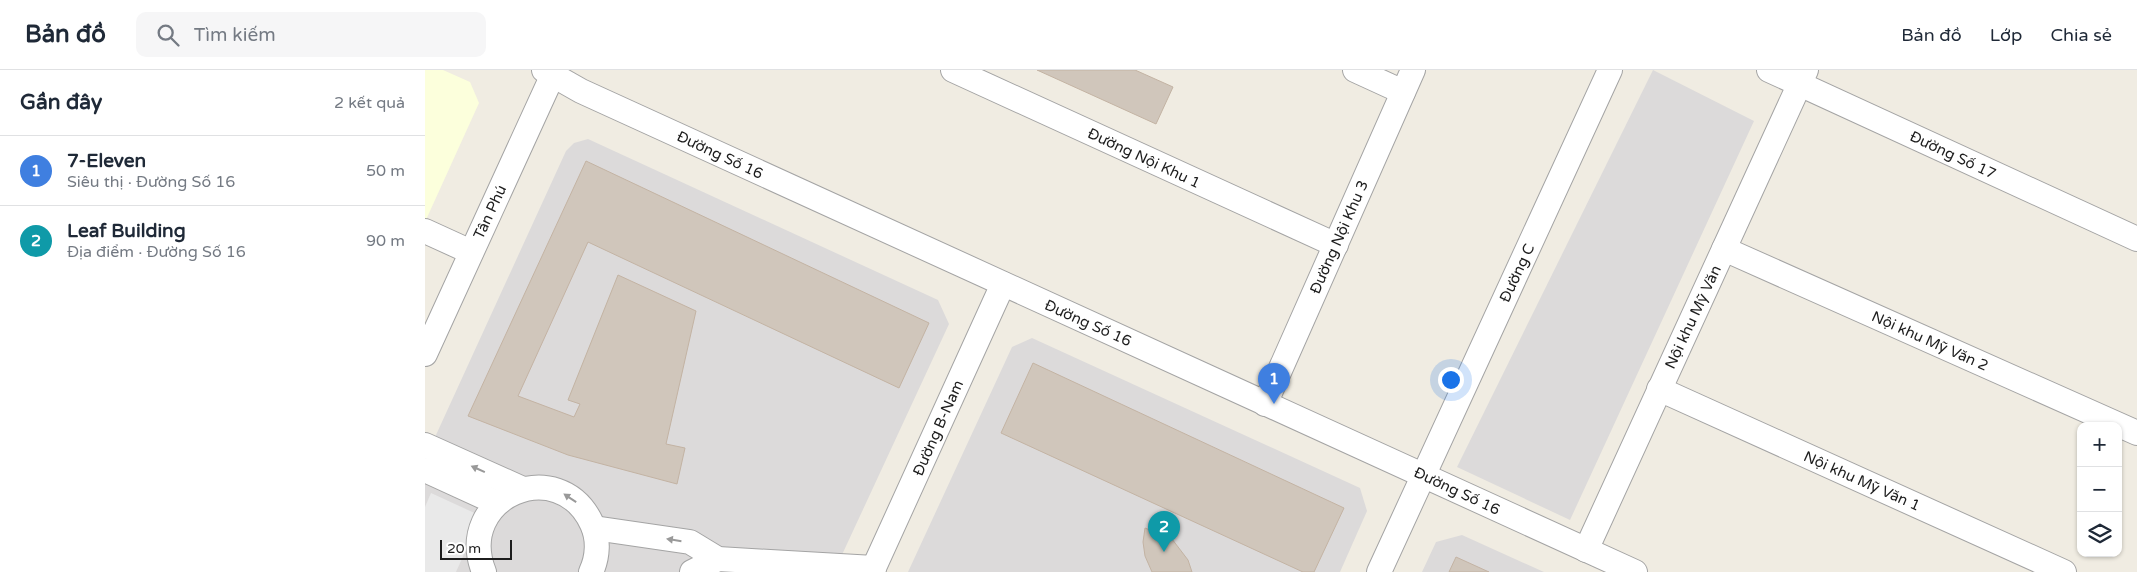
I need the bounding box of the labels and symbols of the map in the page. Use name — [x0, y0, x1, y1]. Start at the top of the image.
street label: Đường Nội Khu 1 — [1085, 124, 1203, 192]
street label: Đường Số 16 — [674, 127, 766, 183]
street label: Đường Số 17 — [1907, 127, 1999, 183]
street label: Đường Nội Khu 3 — [1306, 177, 1372, 297]
street label: Tân Phú — [470, 182, 510, 242]
street label: Đường C — [1496, 241, 1538, 305]
street label: Nội khu Mỹ Văn — [1661, 262, 1725, 372]
street label: Đường Số 16 — [1042, 296, 1134, 350]
street label: Nội khu Mỹ Văn 2 — [1869, 307, 1991, 375]
pin: 1 — [1258, 363, 1290, 404]
your location — [1438, 367, 1464, 393]
street label: Đường B-Nam — [909, 377, 967, 479]
street label: Nội khu Mỹ Văn 1 — [1801, 447, 1923, 515]
street label: Đường Số 16 — [1411, 463, 1503, 519]
one-way arrow — [471, 465, 485, 473]
one-way arrow — [563, 494, 577, 503]
pin: 2 — [1148, 511, 1180, 552]
one-way arrow — [665, 536, 681, 544]
scale bar — [440, 537, 513, 560]

